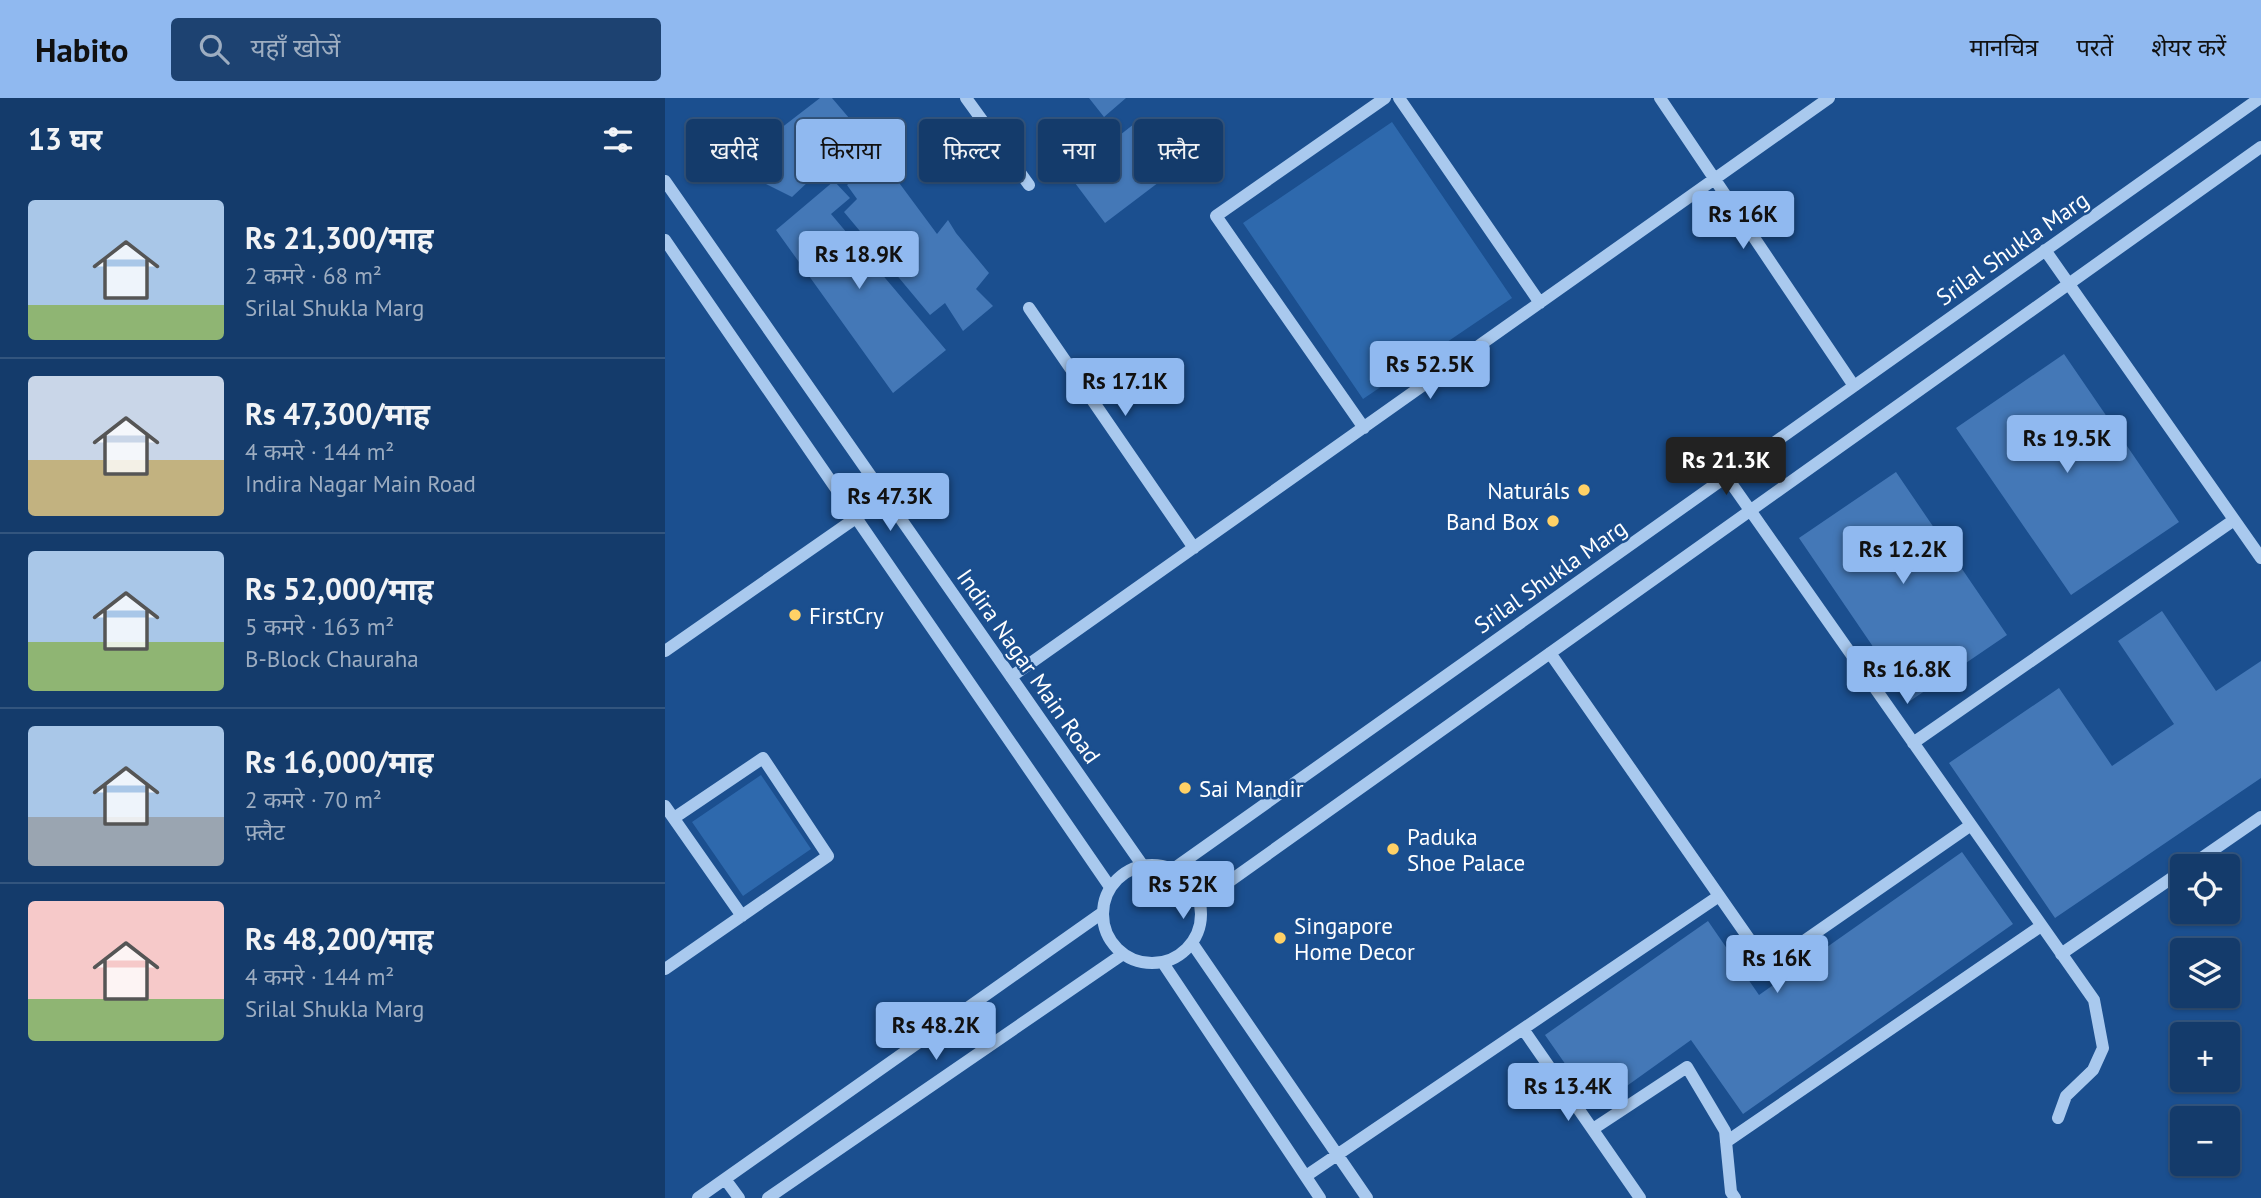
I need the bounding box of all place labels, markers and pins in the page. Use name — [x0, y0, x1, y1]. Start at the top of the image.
pin: Rs 16K — [1686, 192, 1800, 251]
pin: Rs 18.9K — [787, 232, 931, 291]
pin: Rs 52.5K — [1358, 342, 1502, 401]
pin: Rs 17.1K — [1053, 358, 1197, 418]
pin: Rs 19.5K — [1995, 416, 2139, 475]
pin: Rs 21.3K — [1654, 438, 1798, 497]
pin: Rs 47.3K — [818, 474, 962, 533]
place label: Naturáls — [1487, 476, 1570, 505]
marker: Naturáls — [1576, 482, 1592, 498]
place label: Band Box — [1446, 507, 1539, 536]
marker: Band Box — [1545, 513, 1561, 529]
pin: Rs 12.2K — [1831, 526, 1975, 586]
place label: FirstCry — [809, 601, 884, 630]
marker: FirstCry — [787, 607, 803, 623]
pin: Rs 16.8K — [1835, 646, 1979, 706]
place label: Sai Mandir — [1199, 774, 1304, 803]
marker: Sai Mandir — [1177, 780, 1193, 796]
place label: Paduka Shoe Palace — [1407, 822, 1525, 877]
marker: Paduka Shoe Palace — [1385, 841, 1401, 857]
pin: Rs 52K — [1126, 862, 1240, 921]
place label: Singapore Home Decor — [1294, 911, 1415, 966]
marker: Singapore Home Decor — [1272, 930, 1288, 946]
pin: Rs 16K — [1720, 936, 1834, 995]
pin: Rs 48.2K — [864, 1002, 1008, 1062]
pin: Rs 13.4K — [1496, 1063, 1640, 1123]

